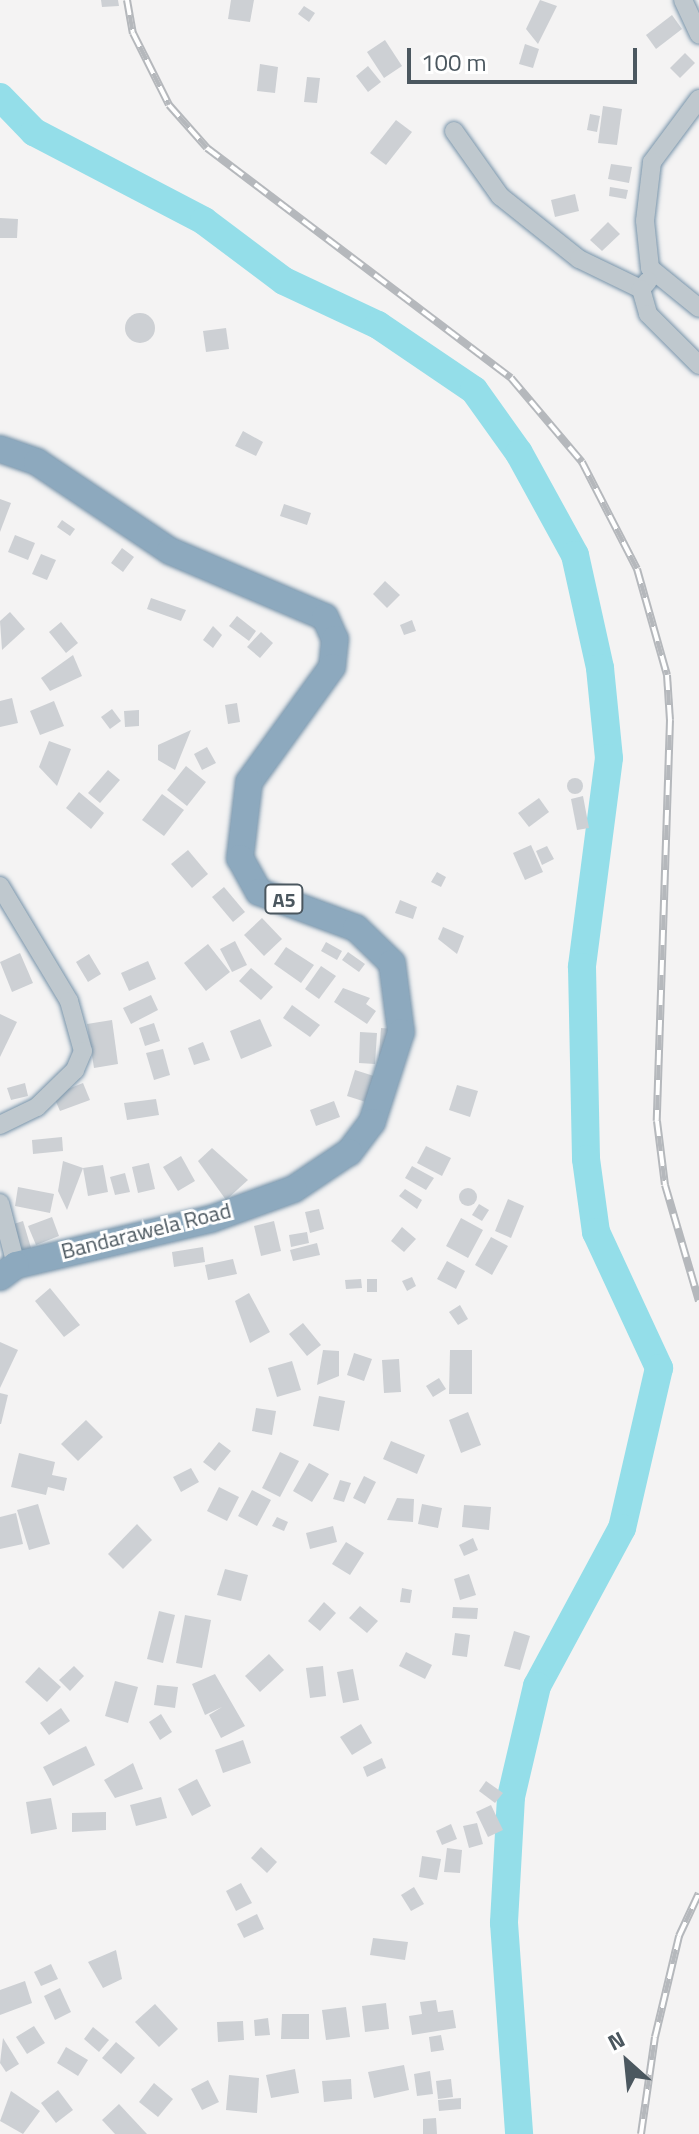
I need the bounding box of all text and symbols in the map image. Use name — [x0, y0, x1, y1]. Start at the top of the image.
scale bar — [411, 32, 641, 82]
text: 100 m — [421, 44, 487, 80]
road number: A5 — [264, 883, 304, 915]
street label: Bandarawela Road — [58, 1197, 234, 1265]
north arrow — [587, 2022, 667, 2102]
text: N — [602, 2022, 631, 2059]

